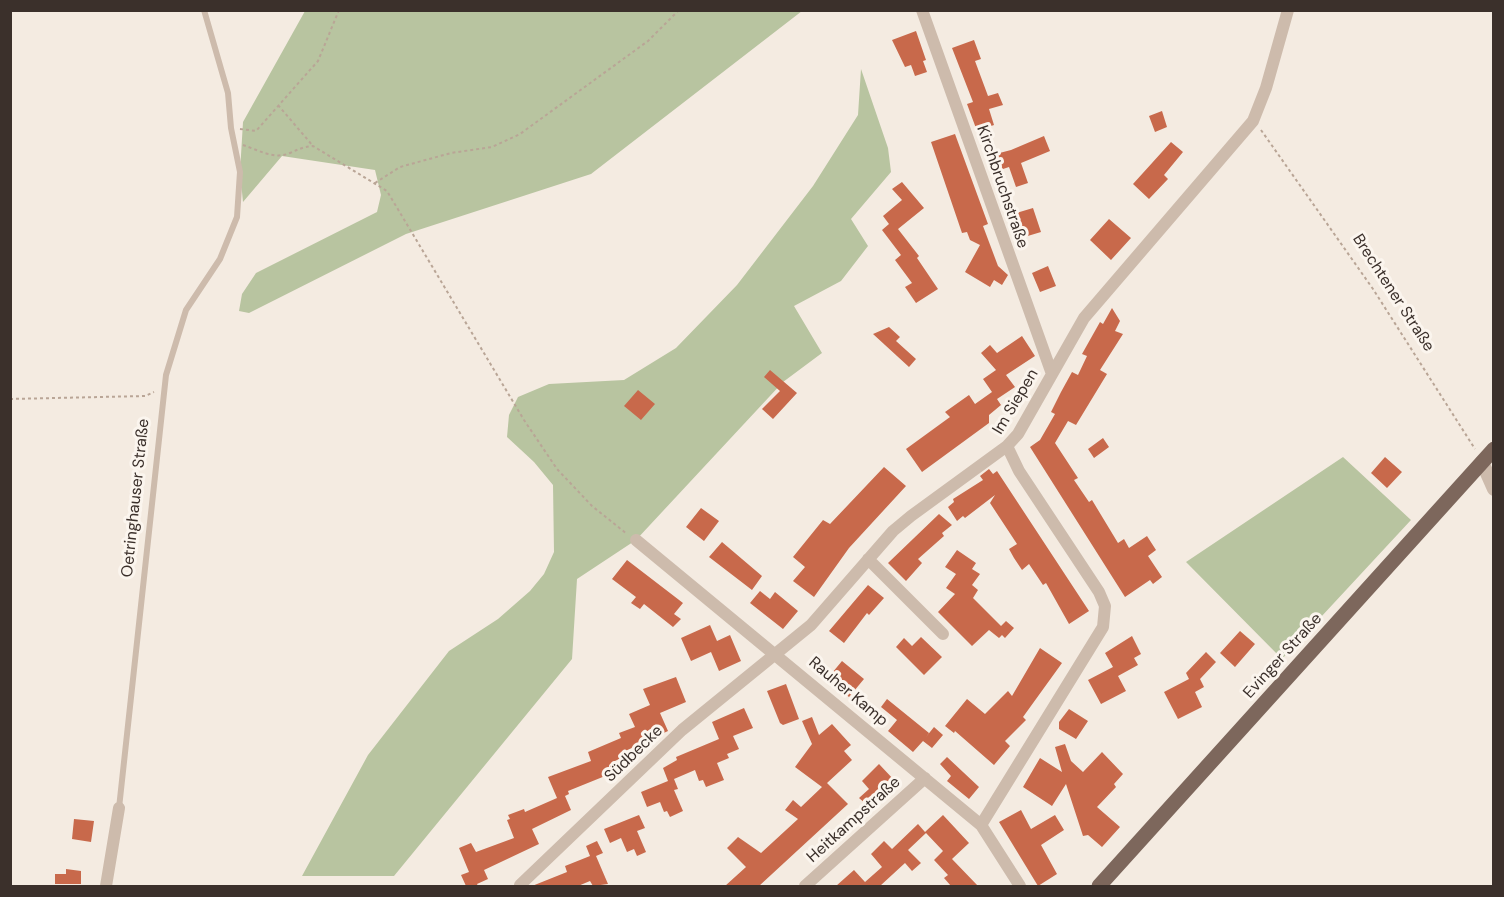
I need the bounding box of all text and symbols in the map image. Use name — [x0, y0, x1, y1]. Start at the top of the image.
street label: Kirchbruchstraße — [972, 123, 1032, 251]
street label: Brechtener Straße — [1348, 231, 1438, 355]
street label: Im Siepen — [989, 366, 1043, 438]
street label: Oetringhauser Straße — [118, 418, 154, 578]
street label: Evinger Straße — [1240, 609, 1326, 703]
street label: Rauher Kamp — [804, 653, 892, 731]
street label: Südbecke — [601, 722, 667, 786]
street label: Heitkampstraße — [803, 773, 905, 867]

